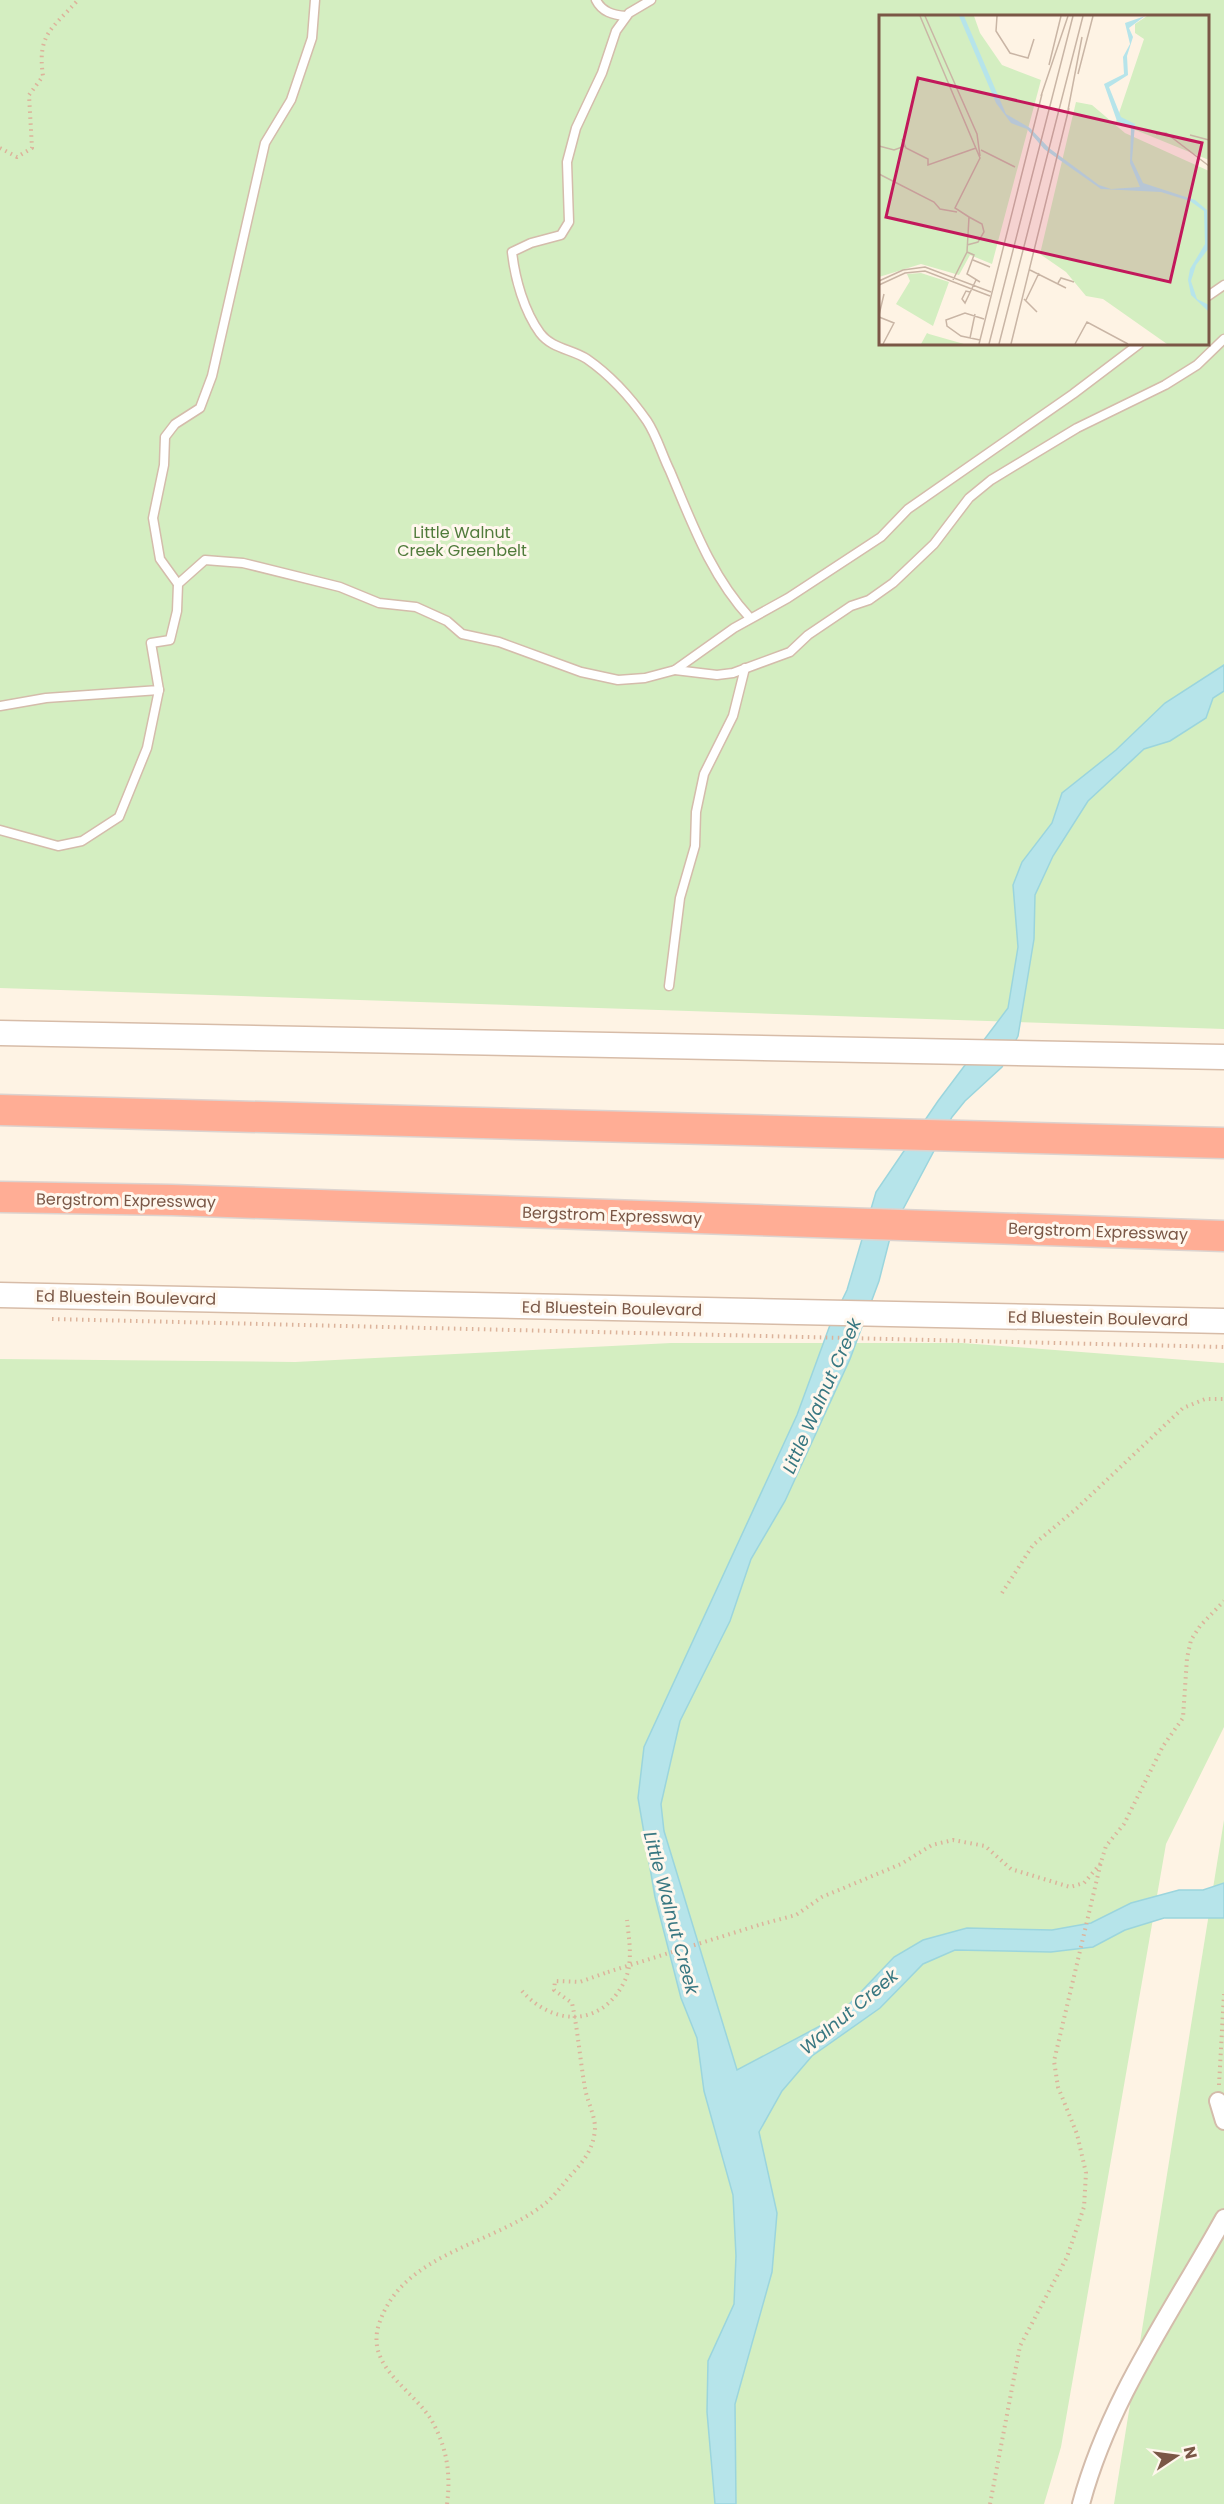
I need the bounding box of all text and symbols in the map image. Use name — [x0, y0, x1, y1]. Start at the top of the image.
inset map — [879, 15, 1209, 345]
park label: Little Walnut Creek Greenbelt — [397, 521, 527, 562]
street label: Bergstrom Expressway — [36, 1187, 216, 1214]
street label: Bergstrom Expressway — [522, 1201, 702, 1230]
street label: Bergstrom Expressway — [1008, 1217, 1188, 1246]
street label: Ed Bluestein Boulevard — [36, 1284, 216, 1311]
street label: Ed Bluestein Boulevard — [522, 1295, 702, 1322]
street label: Ed Bluestein Boulevard — [1008, 1305, 1188, 1332]
water label: Little Walnut Creek — [776, 1314, 867, 1477]
water label: Little Walnut Creek — [638, 1829, 705, 1998]
water label: Walnut Creek — [794, 1963, 904, 2060]
north arrow — [1146, 2426, 1206, 2486]
text: N — [1178, 2444, 1203, 2461]

